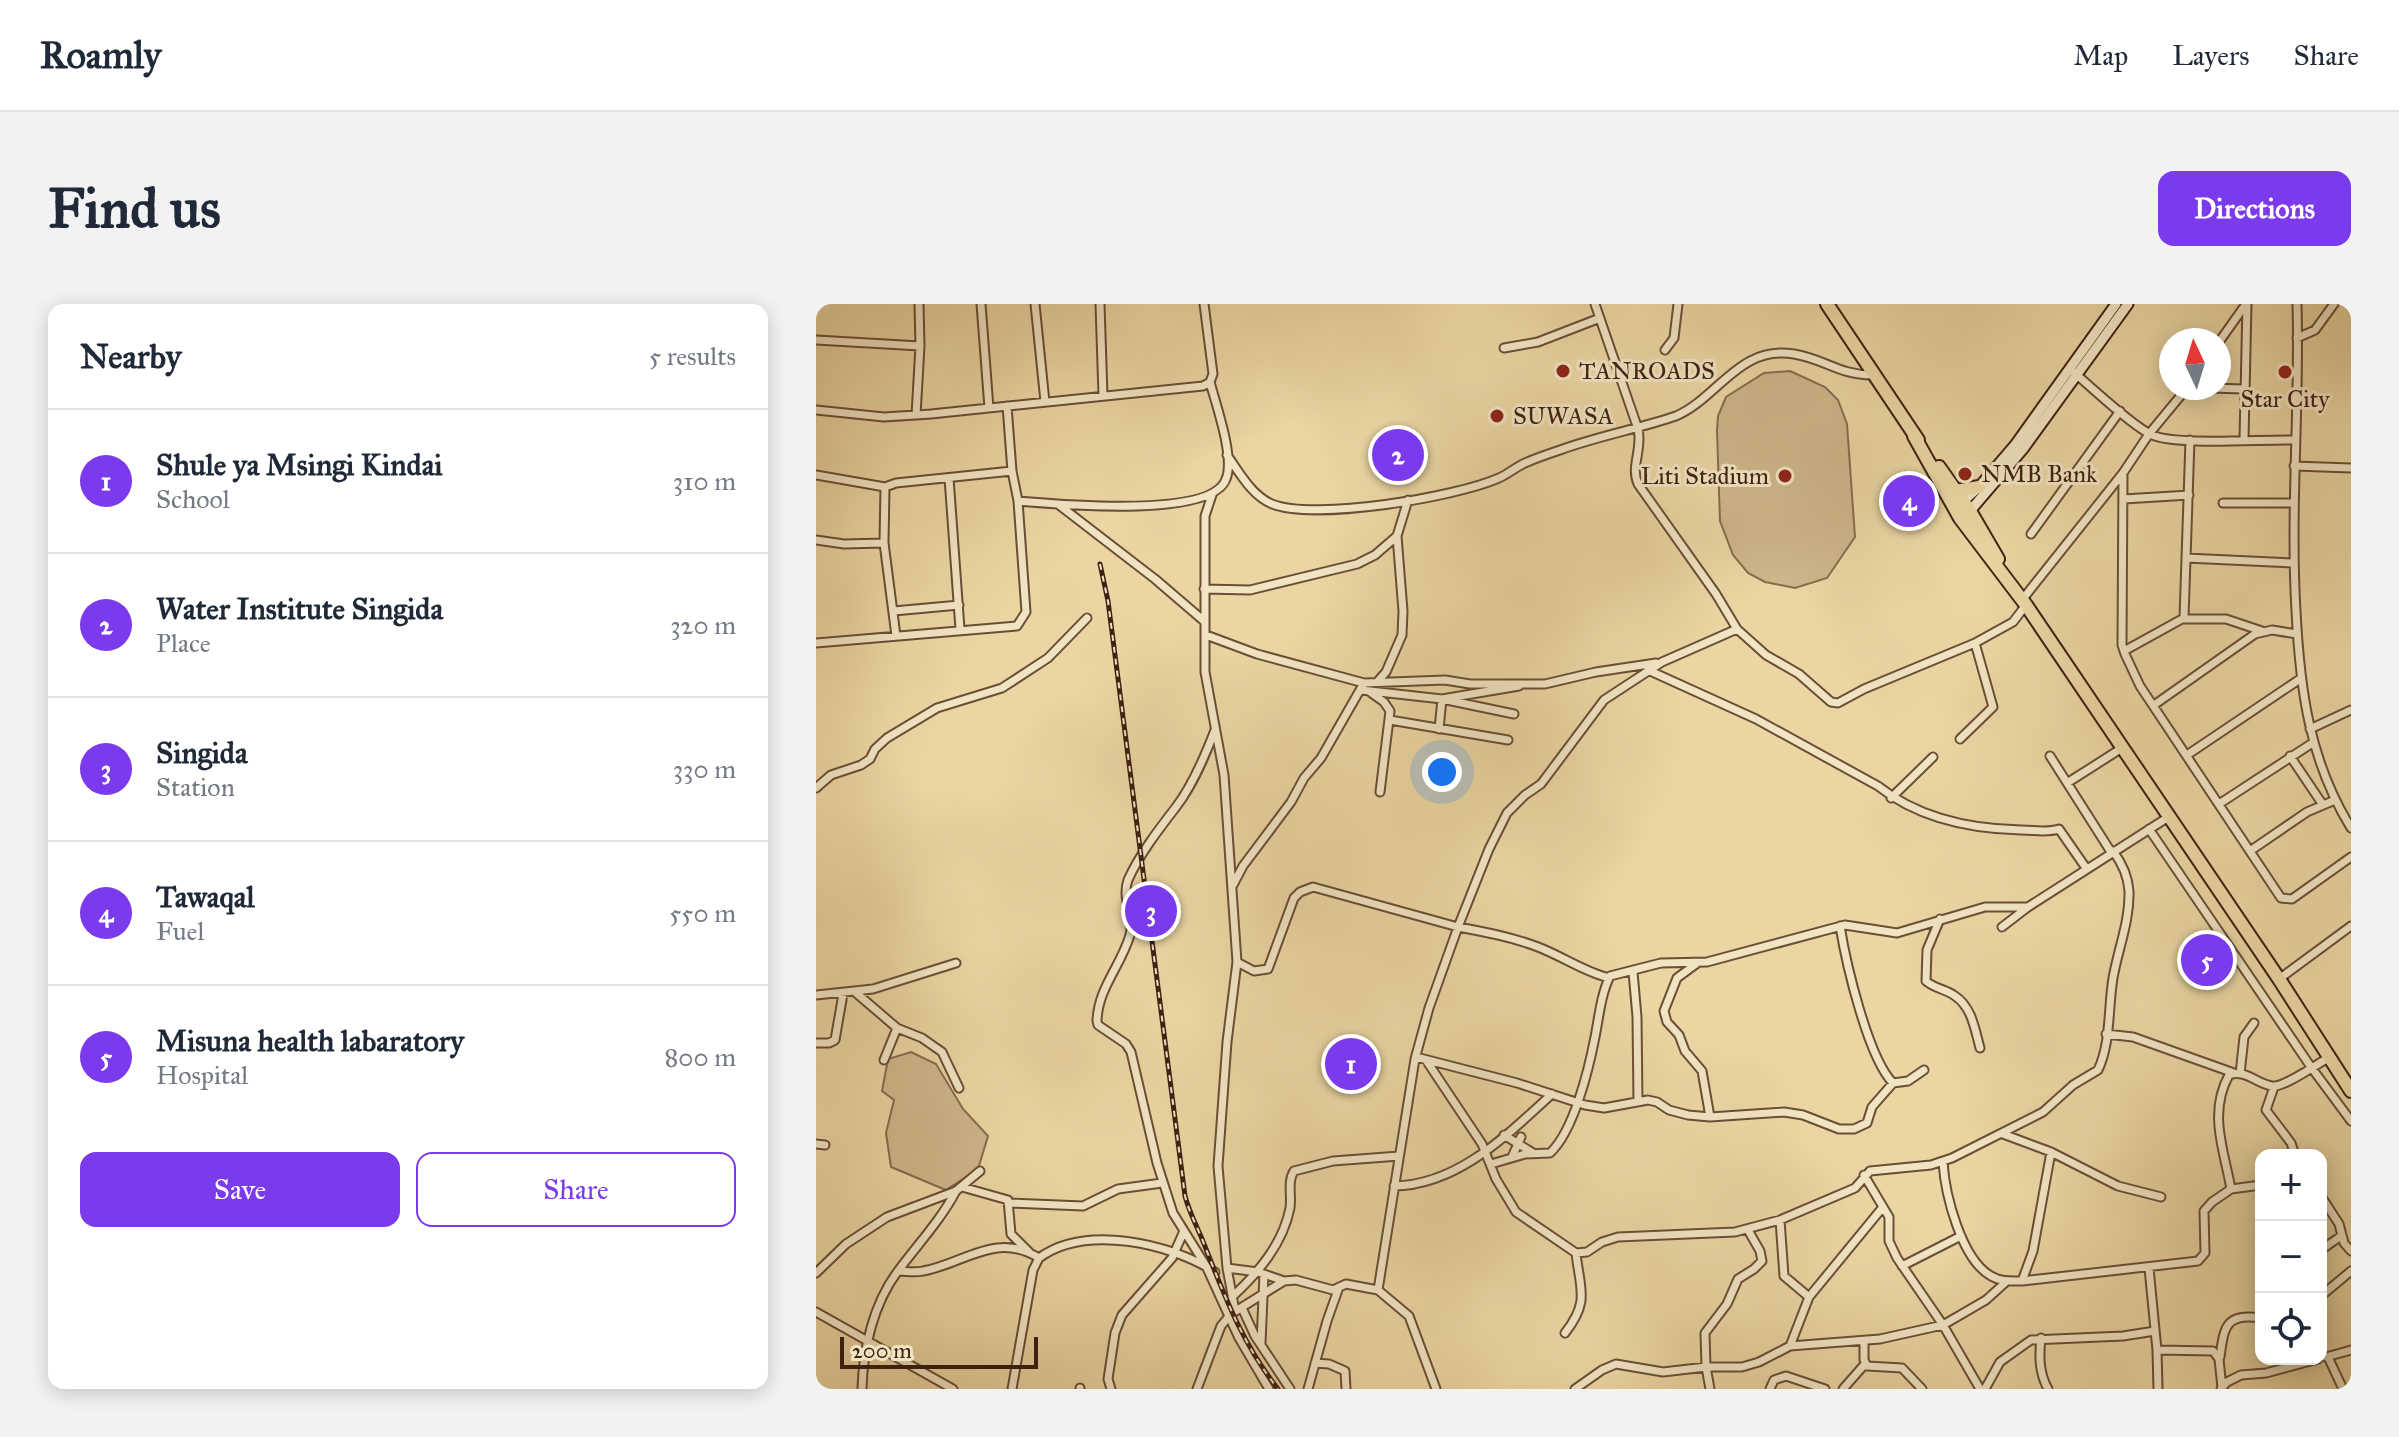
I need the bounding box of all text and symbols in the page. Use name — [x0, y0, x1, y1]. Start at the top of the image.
text: Roamly — [40, 32, 161, 78]
text: Map — [2073, 38, 2128, 73]
text: Layers — [2172, 38, 2250, 73]
text: Share — [2294, 38, 2359, 73]
button: Directions — [2158, 171, 2351, 246]
text: Find us — [48, 174, 221, 242]
north arrow — [2159, 328, 2231, 400]
text: Nearby — [80, 336, 182, 377]
text: 5 results — [649, 340, 736, 372]
place label: TANROADS — [1579, 356, 1715, 386]
marker: TANROADS — [1554, 362, 1572, 380]
marker: Star City — [2276, 363, 2294, 381]
place label: Star City — [2240, 384, 2330, 414]
place label: SUWASA — [1513, 401, 1614, 431]
marker: SUWASA — [1488, 407, 1506, 425]
pin: 2 — [1372, 425, 1424, 485]
text: Shule ya Msingi Kindai — [156, 447, 443, 483]
place label: NMB Bank — [1981, 459, 2098, 489]
place label: Liti Stadium — [1641, 461, 1769, 491]
text: 1 — [101, 465, 111, 497]
text: 310 m — [673, 465, 736, 497]
marker: NMB Bank — [1956, 465, 1974, 483]
marker: Liti Stadium — [1776, 467, 1794, 485]
pin: 4 — [1883, 471, 1935, 531]
text: School — [156, 483, 230, 515]
text: Water Institute Singida — [156, 591, 443, 627]
text: 2 — [100, 609, 112, 641]
text: 320 m — [670, 609, 736, 641]
text: Place — [156, 627, 211, 659]
text: Singida — [156, 735, 248, 771]
your location — [1422, 752, 1462, 792]
text: 3 — [101, 753, 111, 785]
text: 330 m — [673, 753, 736, 785]
text: Station — [156, 771, 235, 803]
text: Tawaqal — [156, 879, 255, 915]
pin: 3 — [1125, 881, 1177, 941]
text: 4 — [99, 897, 113, 929]
text: 550 m — [669, 897, 736, 929]
text: Fuel — [156, 915, 204, 947]
pin: 5 — [2181, 930, 2233, 990]
text: Misuna health labaratory — [156, 1023, 464, 1059]
pin: 1 — [1325, 1034, 1377, 1094]
text: 5 — [100, 1041, 112, 1073]
text: 800 m — [664, 1041, 736, 1073]
text: Hospital — [156, 1059, 248, 1091]
map controls — [2255, 1149, 2327, 1365]
button: + — [2255, 1149, 2327, 1221]
button: Save — [80, 1152, 400, 1227]
button: Share — [416, 1152, 736, 1227]
button: − — [2255, 1221, 2327, 1293]
button: locate — [2255, 1293, 2327, 1365]
scale bar — [840, 1333, 1038, 1369]
text: 200 m — [852, 1337, 912, 1364]

